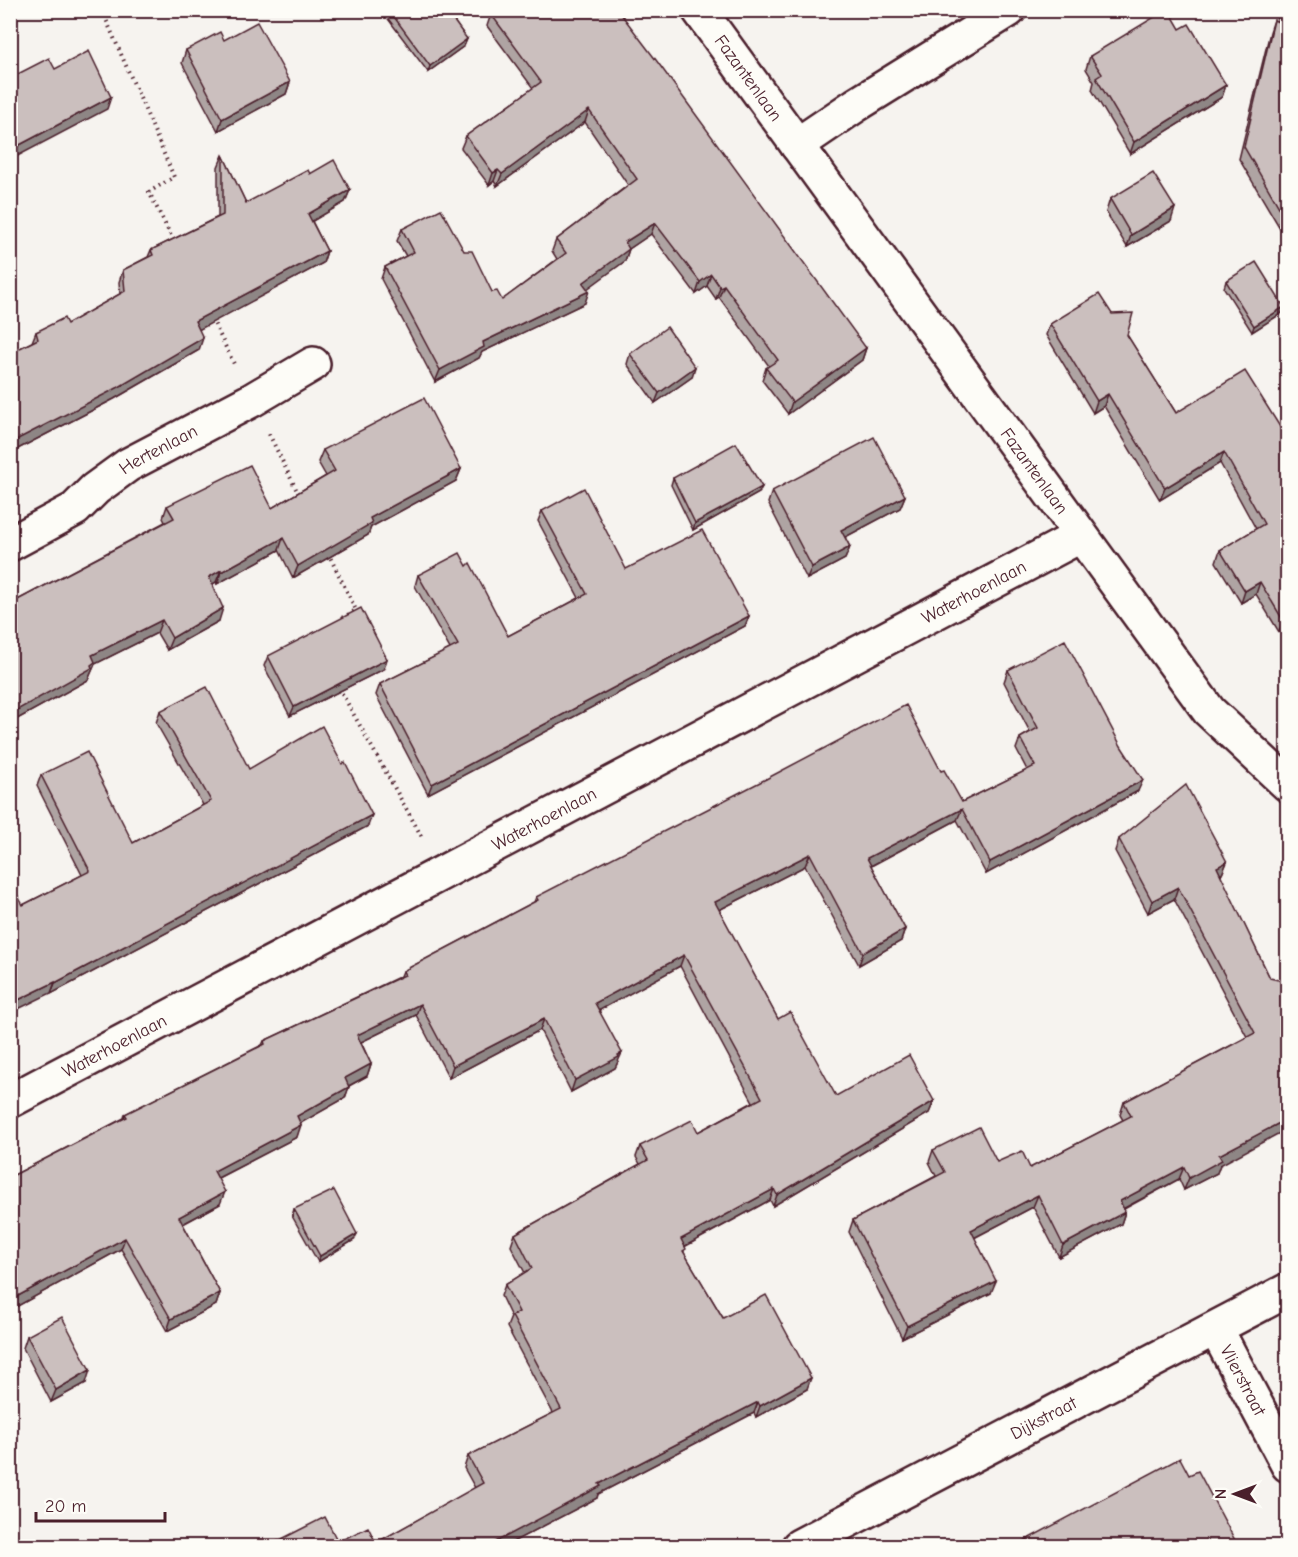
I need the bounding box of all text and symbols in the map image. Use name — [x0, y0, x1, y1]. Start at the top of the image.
street label: Fazantenlaan — [710, 31, 786, 125]
street label: Hertenlaan — [115, 421, 201, 479]
street label: Fazantenlaan — [996, 424, 1072, 518]
street label: Waterhoenlaan — [918, 556, 1030, 629]
street label: Waterhoenlaan — [488, 783, 600, 856]
street label: Waterhoenlaan — [59, 1010, 170, 1083]
street label: Vlierstraat — [1215, 1342, 1270, 1420]
street label: Dijkstraat — [1007, 1392, 1081, 1444]
north arrow — [1205, 1464, 1265, 1524]
scale bar — [36, 1485, 165, 1523]
text: N — [1212, 1489, 1230, 1499]
text: 20 m — [45, 1496, 86, 1517]

